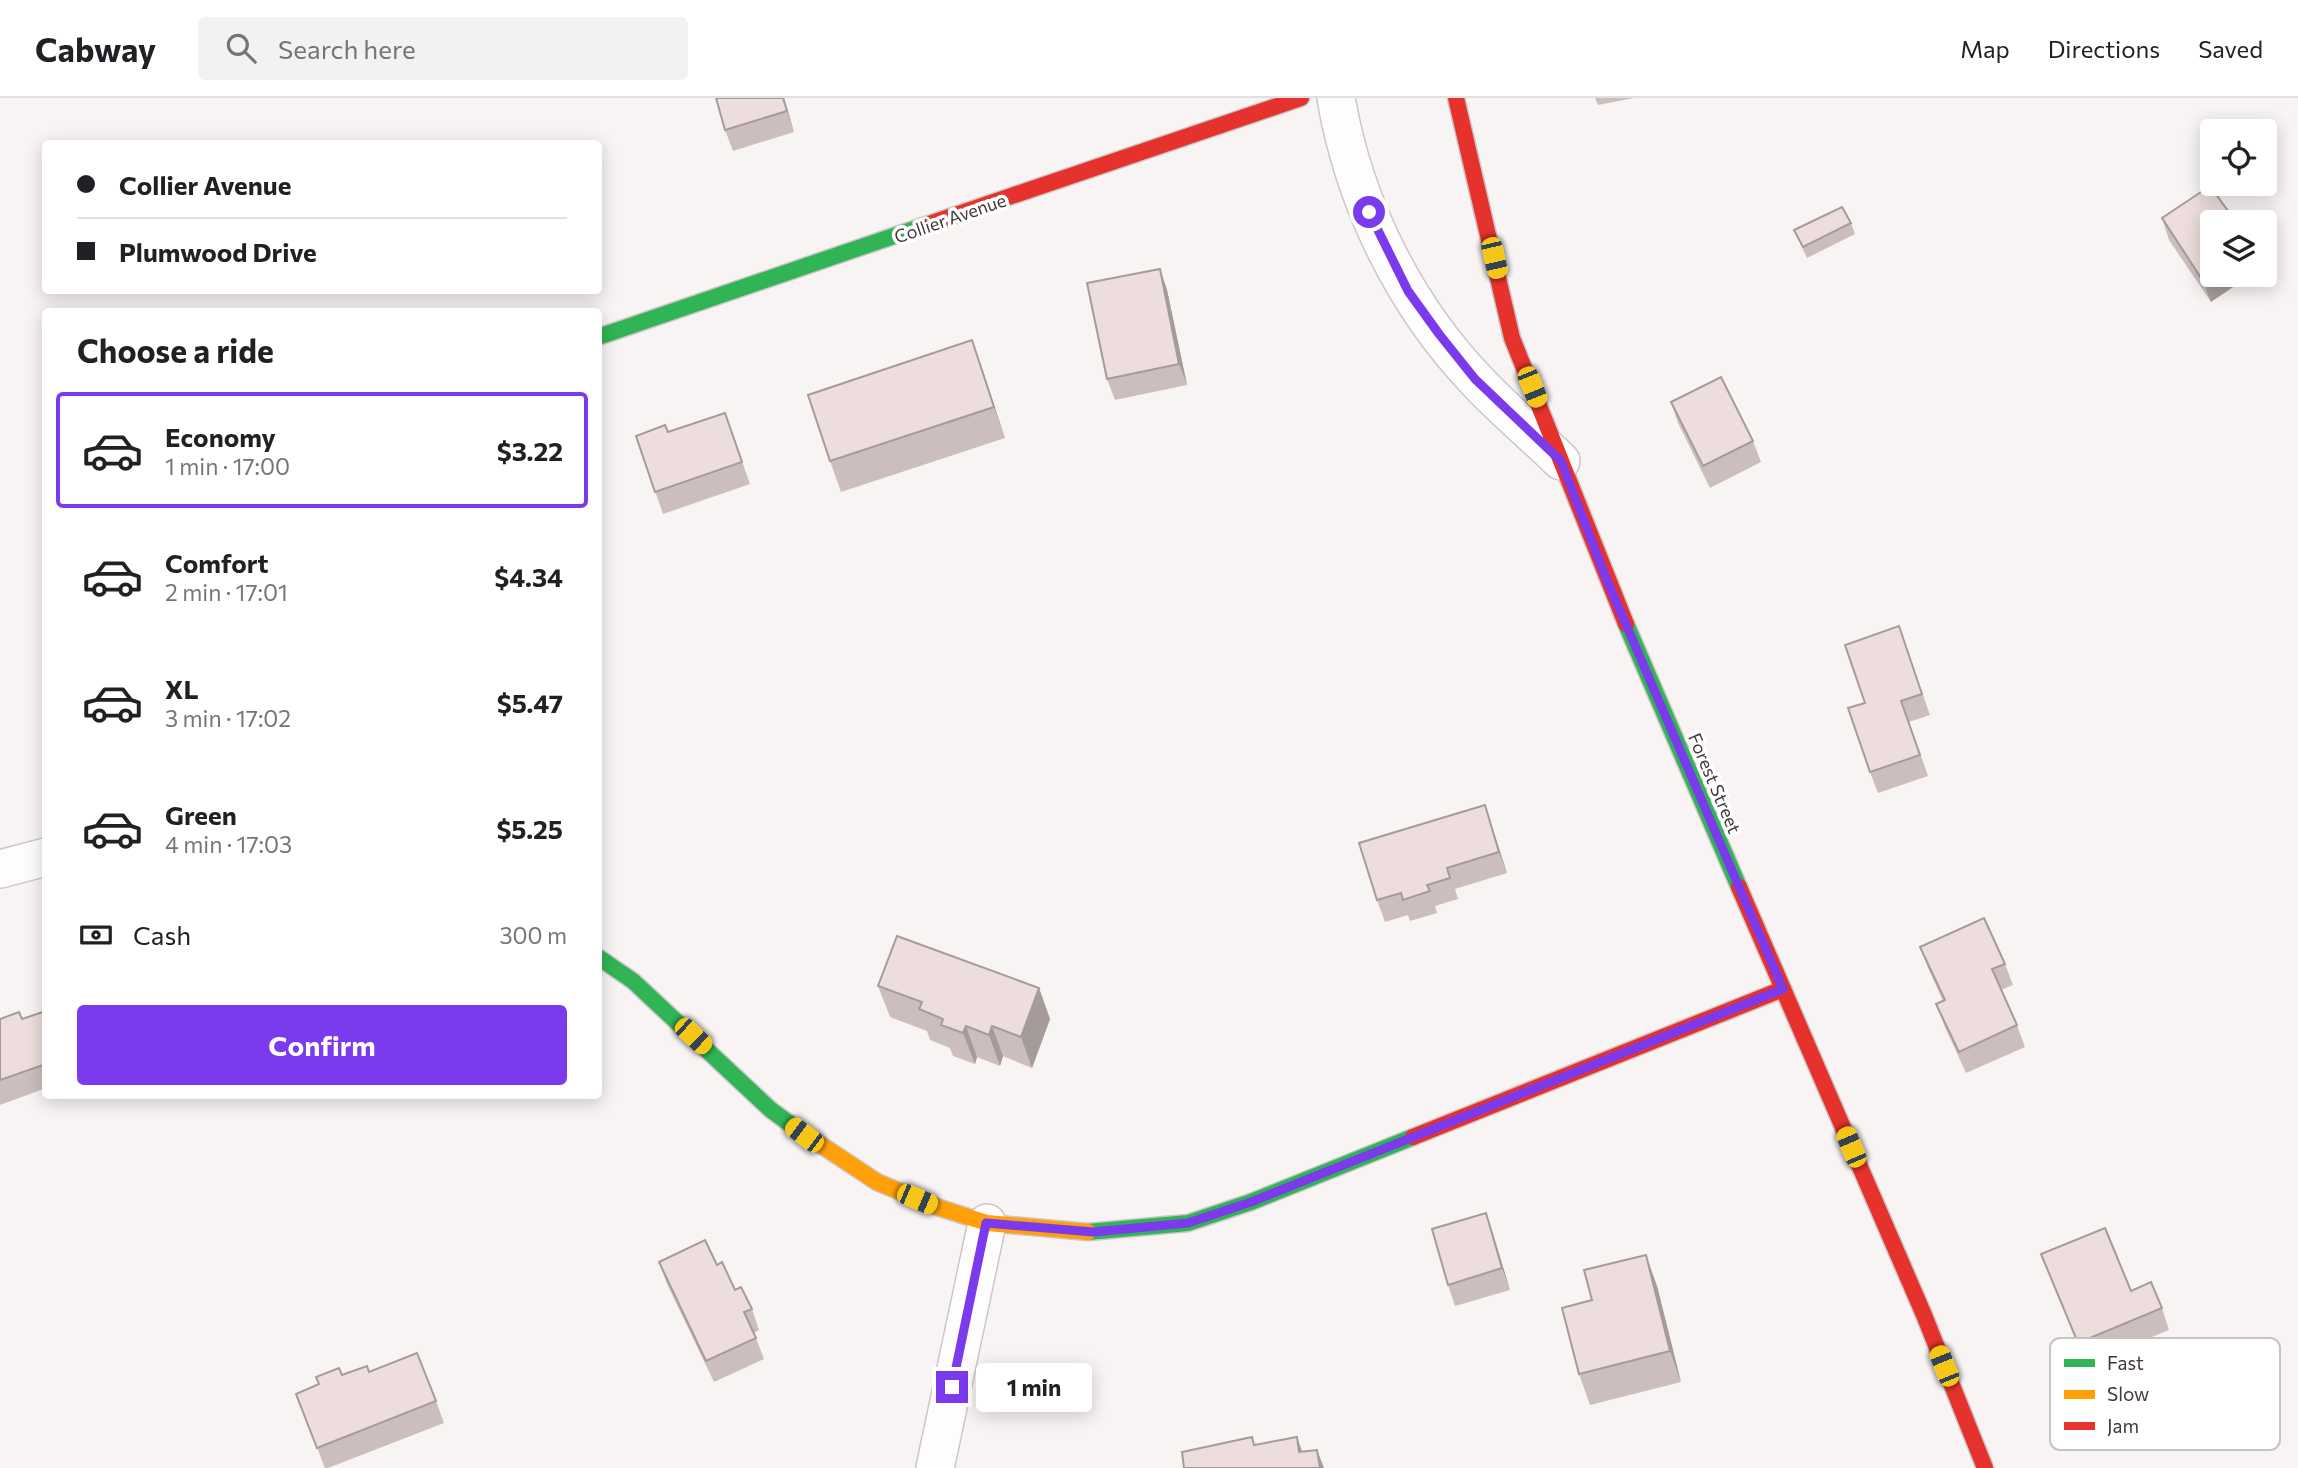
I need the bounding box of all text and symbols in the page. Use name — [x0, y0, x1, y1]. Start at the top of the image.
search box — [198, 17, 688, 80]
text: Cabway — [35, 28, 156, 69]
icon: search — [222, 29, 260, 67]
text: Search here — [278, 33, 416, 64]
text: Map — [1960, 34, 2010, 63]
text: Directions — [2048, 34, 2160, 63]
text: Saved — [2198, 34, 2263, 63]
map controls — [2200, 119, 2277, 287]
button: locate — [2200, 119, 2277, 196]
text: Collier Avenue — [119, 169, 291, 200]
street label: Collier Avenue — [891, 189, 1009, 247]
route start — [1353, 196, 1385, 228]
button: layers — [2200, 210, 2277, 287]
car — [1480, 235, 1509, 281]
text: Plumwood Drive — [119, 236, 317, 267]
text: Choose a ride — [77, 330, 274, 370]
car — [1515, 364, 1550, 410]
icon: car — [81, 419, 144, 482]
text: Economy — [165, 421, 276, 452]
text: $3.22 — [497, 435, 563, 466]
text: 1 min · 17:00 — [165, 452, 290, 480]
icon: car — [81, 545, 144, 608]
text: Comfort — [165, 547, 268, 578]
text: $4.34 — [494, 561, 563, 592]
text: 2 min · 17:01 — [165, 578, 288, 606]
icon: car — [81, 671, 144, 734]
text: XL — [165, 673, 199, 704]
text: $5.47 — [497, 687, 563, 718]
text: 3 min · 17:02 — [165, 704, 291, 732]
street label: Forest Street — [1684, 729, 1746, 837]
icon: car — [81, 797, 144, 860]
text: Green — [165, 799, 237, 830]
text: $5.25 — [496, 813, 563, 844]
text: 4 min · 17:03 — [165, 830, 292, 858]
icon: cash — [77, 916, 115, 954]
text: Cash — [133, 919, 191, 950]
text: 300 m — [499, 921, 567, 949]
button: Confirm — [77, 1005, 567, 1085]
car — [671, 1014, 716, 1058]
car — [781, 1114, 828, 1156]
car — [1834, 1124, 1869, 1170]
car — [894, 1181, 941, 1217]
legend — [2050, 1338, 2280, 1450]
car — [1927, 1343, 1962, 1389]
text: Fast — [2107, 1351, 2144, 1374]
callout: 1 min — [976, 1362, 1092, 1412]
route end — [936, 1371, 968, 1403]
text: 1 min — [1007, 1373, 1061, 1401]
text: Slow — [2107, 1382, 2149, 1405]
text: Jam — [2107, 1414, 2139, 1437]

